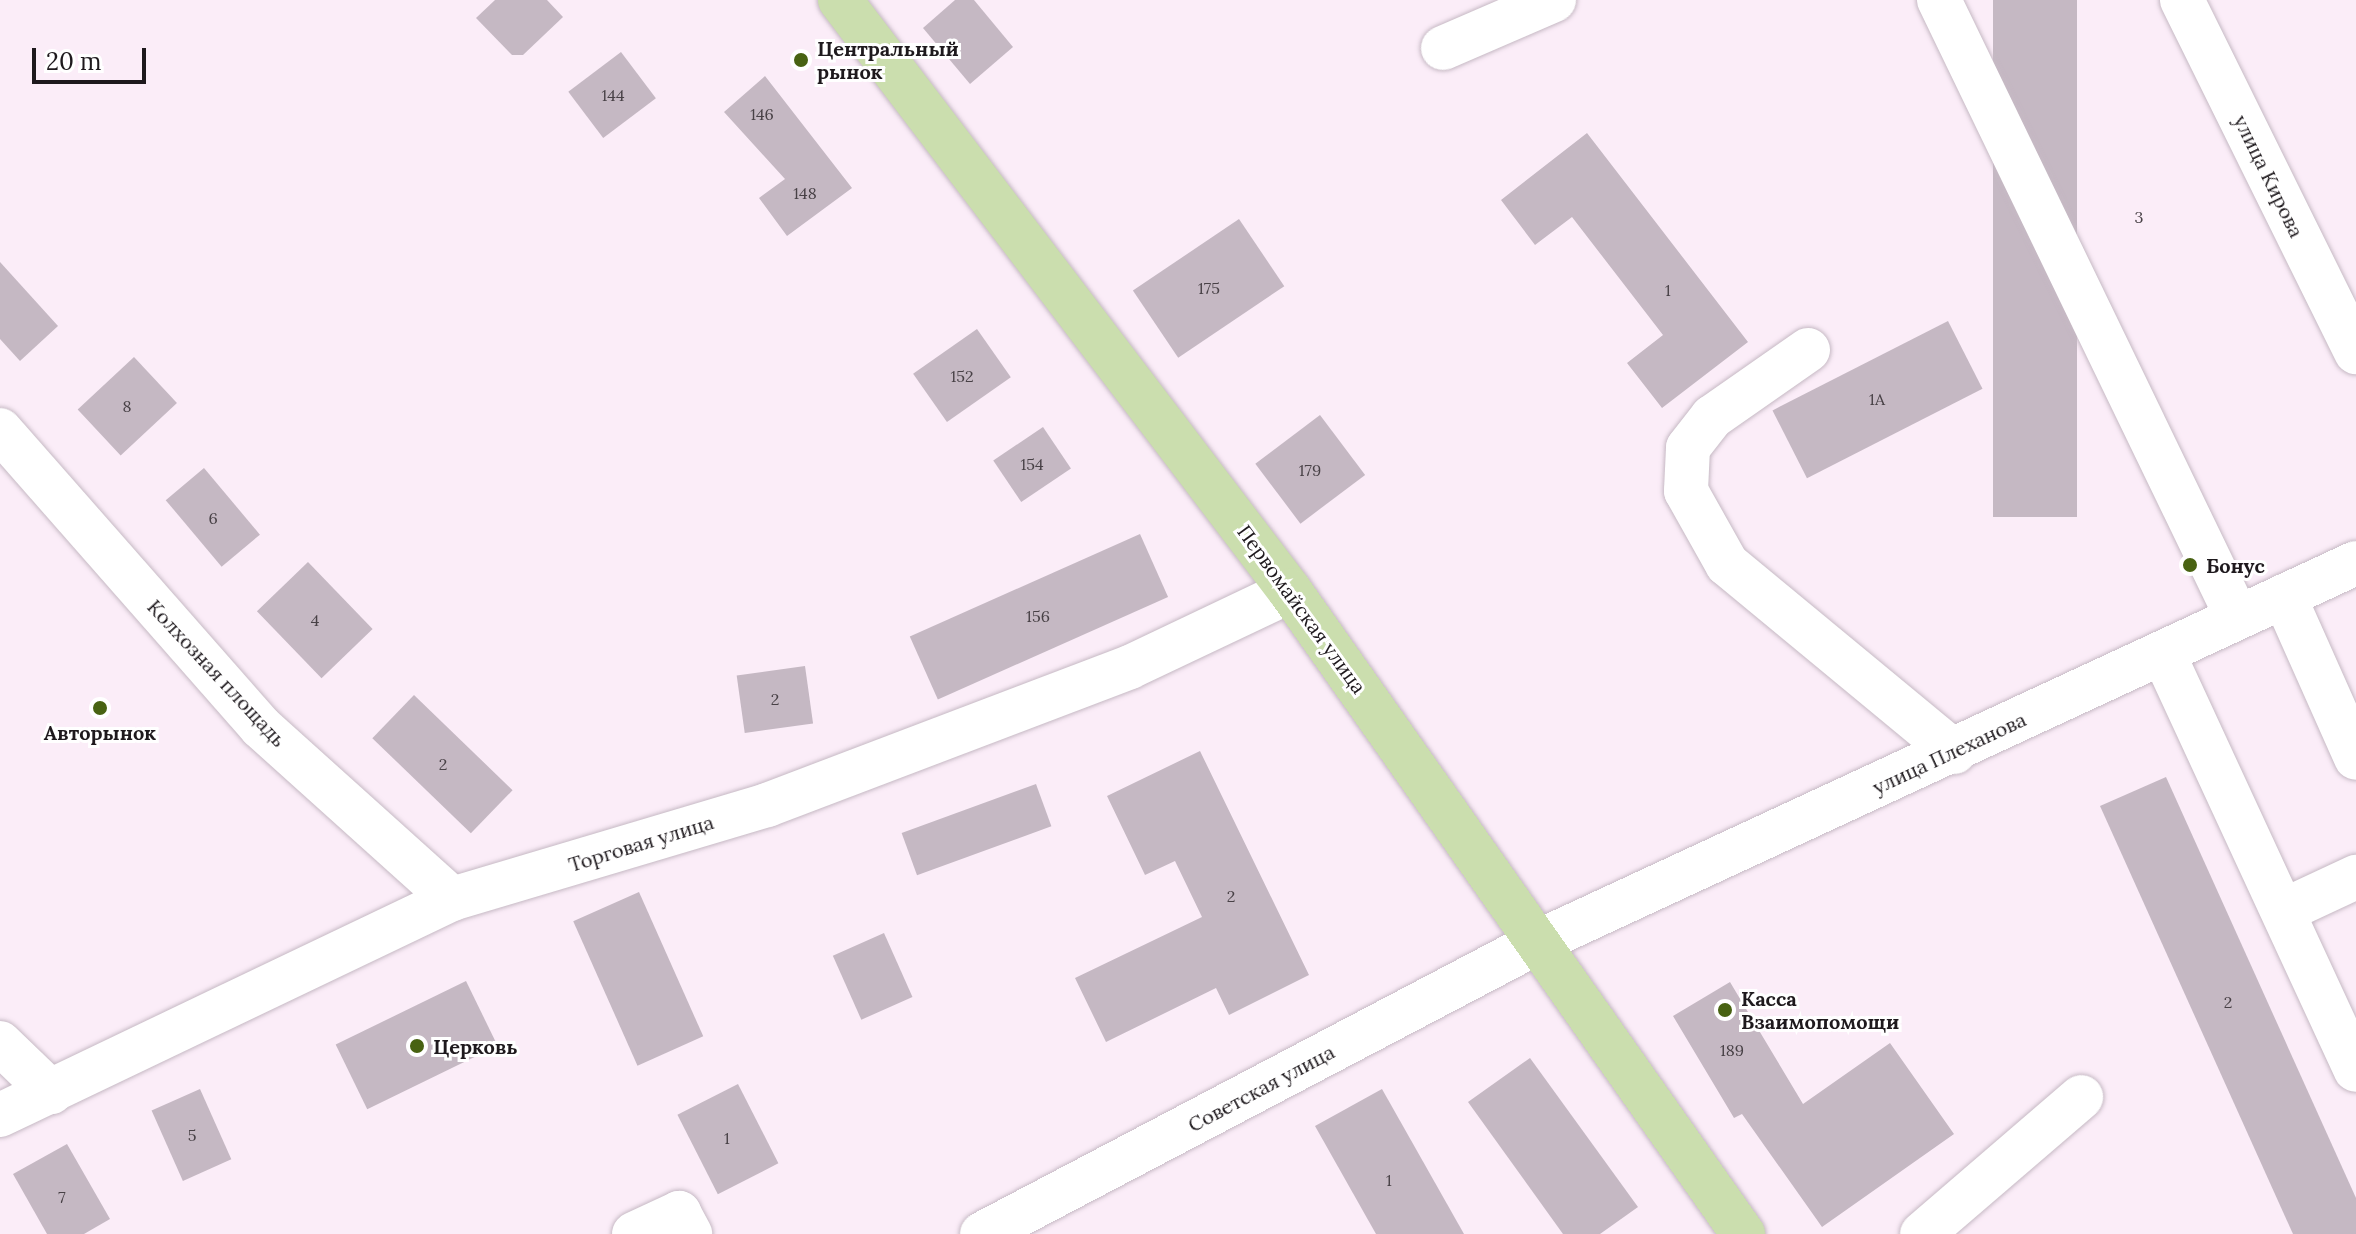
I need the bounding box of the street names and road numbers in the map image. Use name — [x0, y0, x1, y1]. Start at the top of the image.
street label: улица Кирова — [2229, 111, 2309, 241]
street label: Первомайская улица — [1233, 520, 1371, 698]
street label: Колхозная площадь — [143, 595, 291, 751]
street label: улица Плеханова — [1868, 707, 2030, 799]
street label: Торговая улица — [566, 810, 716, 876]
street label: Советская улица — [1184, 1039, 1338, 1137]

